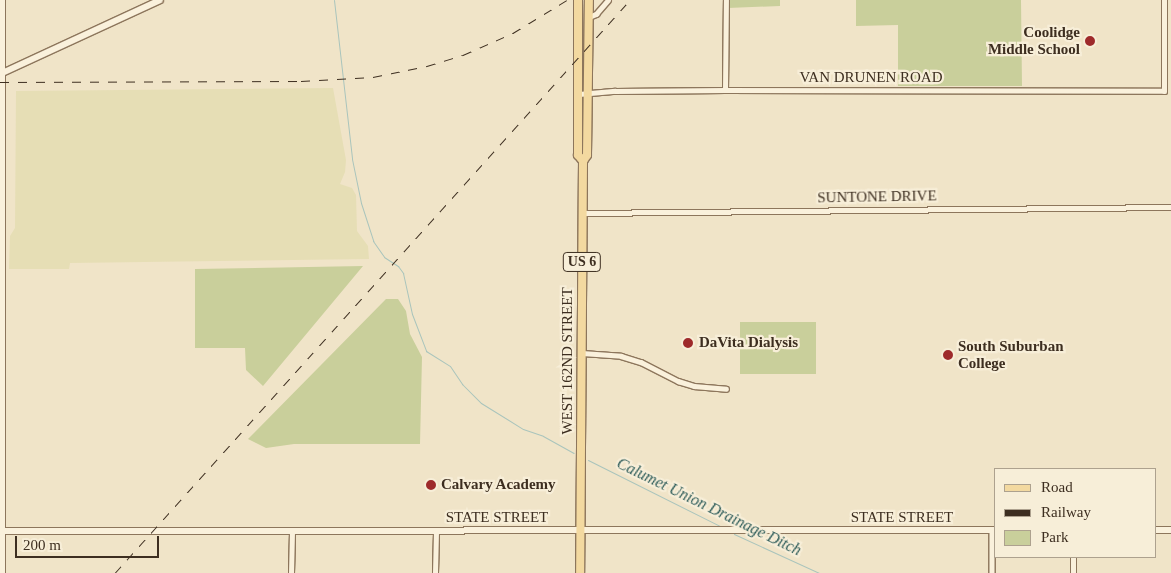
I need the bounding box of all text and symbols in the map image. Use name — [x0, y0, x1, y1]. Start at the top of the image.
place label: Coolidge Middle School — [988, 23, 1080, 58]
marker: Coolidge Middle School — [1084, 35, 1096, 47]
street label: VAN DRUNEN ROAD — [799, 69, 943, 87]
street label: SUNTONE DRIVE — [817, 187, 937, 207]
road number: US 6 — [562, 250, 602, 274]
street label: WEST 162ND STREET — [559, 287, 577, 435]
place label: DaVita Dialysis — [699, 334, 798, 352]
marker: DaVita Dialysis — [681, 336, 695, 350]
place label: South Suburban College — [958, 337, 1063, 372]
marker: South Suburban College — [942, 349, 954, 361]
water label: Calumet Union Drainage Ditch — [614, 454, 804, 560]
legend — [994, 468, 1156, 558]
place label: Calvary Academy — [441, 476, 556, 494]
marker: Calvary Academy — [425, 479, 437, 491]
text: Road — [1041, 479, 1073, 495]
text: Railway — [1041, 504, 1091, 520]
street label: STATE STREET — [446, 509, 548, 527]
street label: STATE STREET — [851, 509, 953, 527]
scale bar — [18, 526, 161, 558]
text: Park — [1041, 529, 1069, 545]
text: 200 m — [23, 537, 61, 553]

